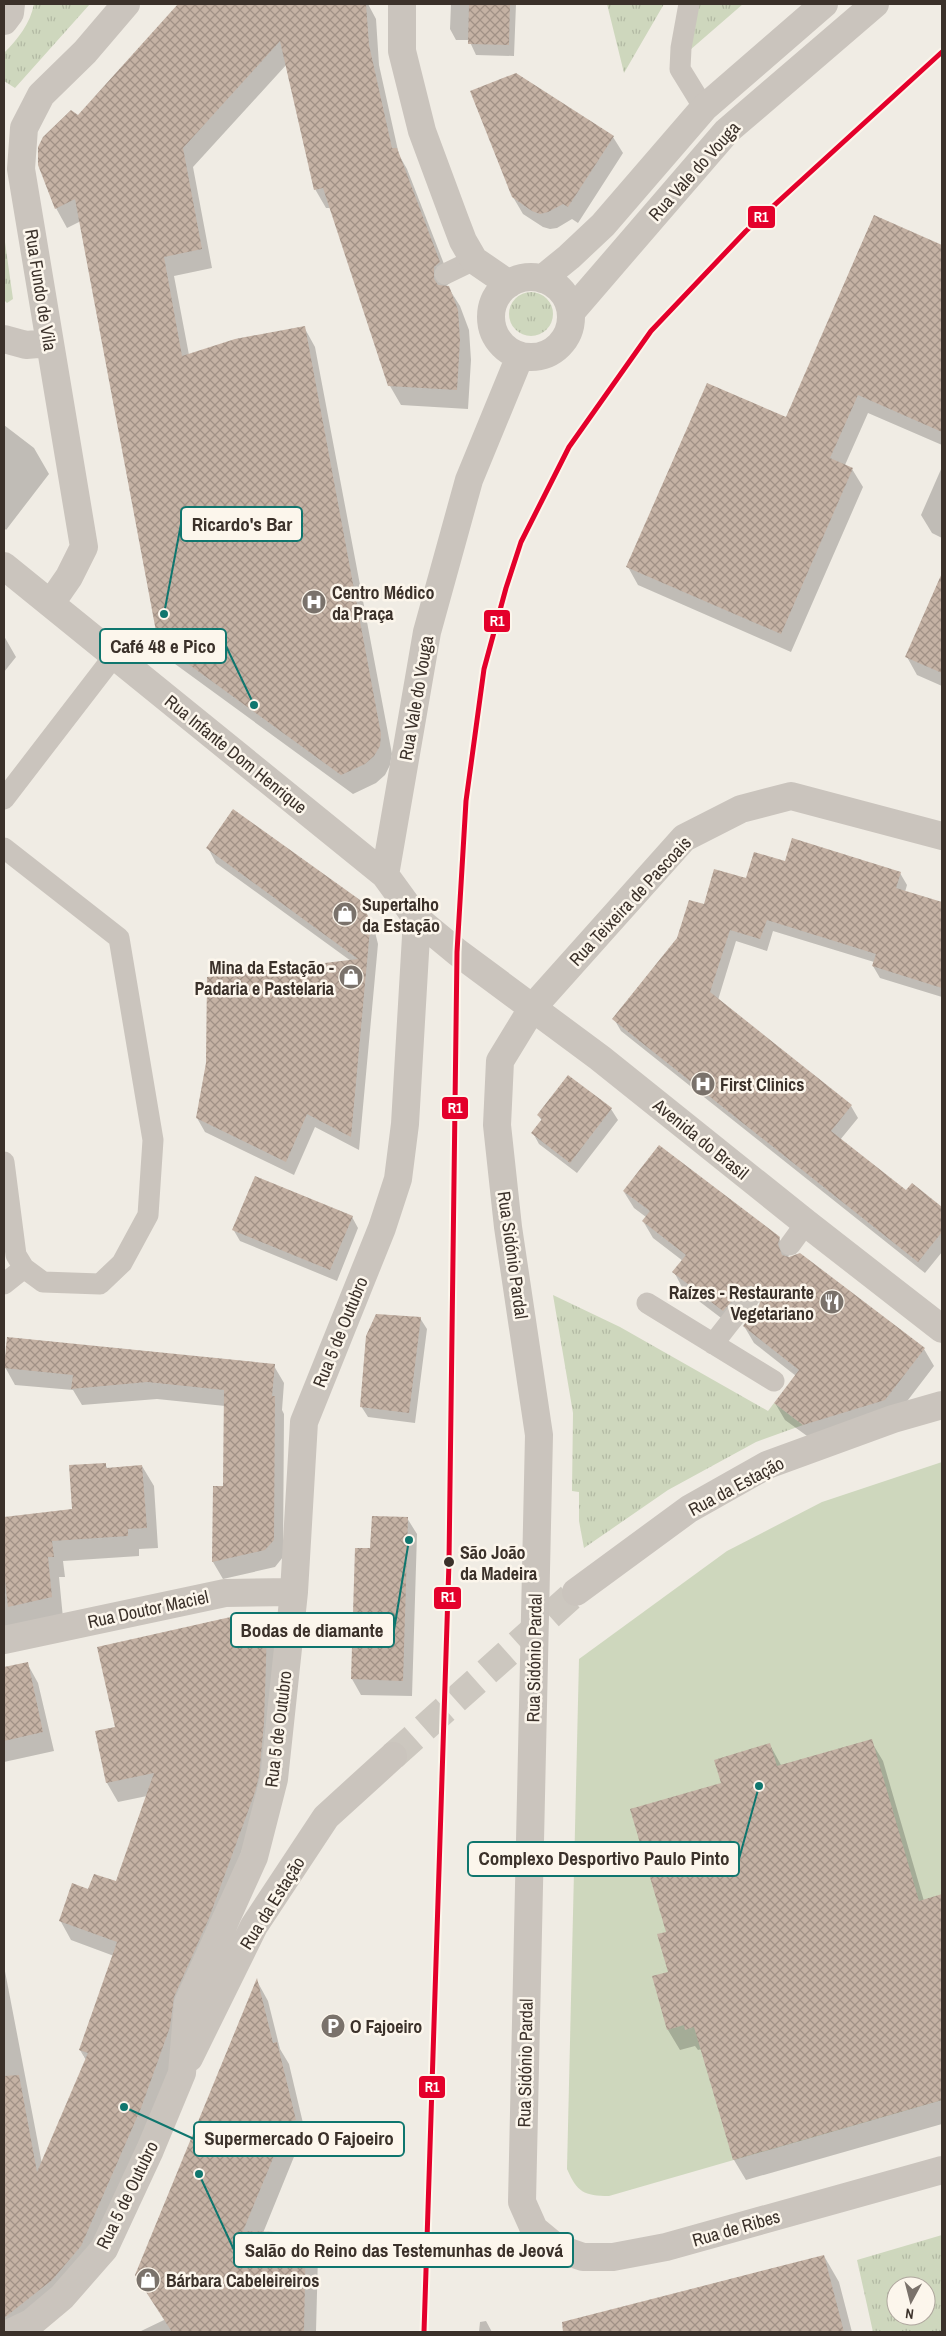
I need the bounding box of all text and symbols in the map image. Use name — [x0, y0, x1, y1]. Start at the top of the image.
street label: Rua Vale do Vouga — [643, 116, 745, 226]
line badge: R1 — [747, 205, 776, 229]
text: R1 — [754, 208, 769, 226]
street label: Rua Fundo de Vila — [19, 227, 63, 353]
callout: Ricardo's Bar — [181, 507, 302, 541]
text: Ricardo's Bar — [192, 511, 292, 537]
place label: Centro Médico da Praça — [332, 580, 435, 626]
hospital icon: Centro Médico da Praça — [301, 589, 327, 615]
line badge: R1 — [483, 609, 511, 633]
text: R1 — [490, 612, 505, 630]
callout: Café 48 e Pico — [100, 629, 226, 663]
text: Café 48 e Pico — [110, 633, 216, 659]
street label: Rua Vale do Vouga — [393, 634, 439, 762]
street label: Rua Infante Dom Henrique — [160, 689, 312, 819]
street label: Rua Teixeira de Pascoais — [563, 831, 697, 971]
place label: Supertalho da Estação — [362, 892, 440, 938]
shop icon: Supertalho da Estação — [332, 901, 358, 927]
place label: Mina da Estação - Padaria e Pastelaria — [195, 955, 335, 1001]
shop icon: Mina da Estação - Padaria e Pastelaria — [338, 964, 364, 990]
hospital icon: First Clinics — [690, 1071, 716, 1097]
place label: First Clinics — [720, 1072, 805, 1097]
street label: Avenida do Brasil — [647, 1092, 754, 1185]
line badge: R1 — [441, 1096, 469, 1120]
text: R1 — [448, 1099, 463, 1117]
street label: Rua Sidónio Pardal — [492, 1189, 534, 1321]
street label: Rua 5 de Outubro — [306, 1273, 374, 1391]
place label: Raízes - Restaurante Vegetariano — [669, 1280, 814, 1326]
restaurant icon: Raízes - Restaurante Vegetariano — [819, 1289, 845, 1315]
street label: Rua da Estação — [684, 1450, 788, 1522]
place label: São João da Madeira — [460, 1540, 538, 1586]
marker: São João da Madeira — [442, 1555, 456, 1569]
street label: Rua Doutor Maciel — [85, 1584, 211, 1634]
line badge: R1 — [433, 1586, 462, 1610]
text: R1 — [441, 1588, 456, 1606]
street label: Rua Sidónio Pardal — [520, 1593, 548, 1723]
callout: Bodas de diamante — [231, 1613, 394, 1647]
text: Bodas de diamante — [241, 1617, 384, 1643]
street label: Rua 5 de Outubro — [258, 1669, 298, 1789]
callout: Complexo Desportivo Paulo Pinto — [468, 1842, 739, 1876]
text: Complexo Desportivo Paulo Pinto — [478, 1845, 730, 1871]
street label: Rua da Estação — [234, 1852, 310, 1954]
street label: Rua Sidónio Pardal — [511, 1998, 539, 2128]
parking icon: O Fajoeiro — [320, 2013, 346, 2039]
place label: O Fajoeiro — [350, 2014, 422, 2039]
line badge: R1 — [418, 2075, 446, 2099]
text: R1 — [425, 2078, 440, 2096]
callout: Supermercado O Fajoeiro — [194, 2122, 404, 2156]
text: Supermercado O Fajoeiro — [204, 2125, 394, 2151]
street label: Rua 5 de Outubro — [90, 2137, 164, 2253]
street label: Rua de Ribes — [689, 2204, 783, 2252]
callout: Salão do Reino das Testemunhas de Jeová — [234, 2233, 573, 2267]
text: Salão do Reino das Testemunhas de Jeová — [245, 2237, 564, 2263]
shop icon: Bárbara Cabeleireiros — [135, 2267, 161, 2293]
place label: Bárbara Cabeleireiros — [166, 2268, 319, 2293]
north arrow — [886, 2276, 936, 2326]
text: N — [904, 2304, 915, 2323]

